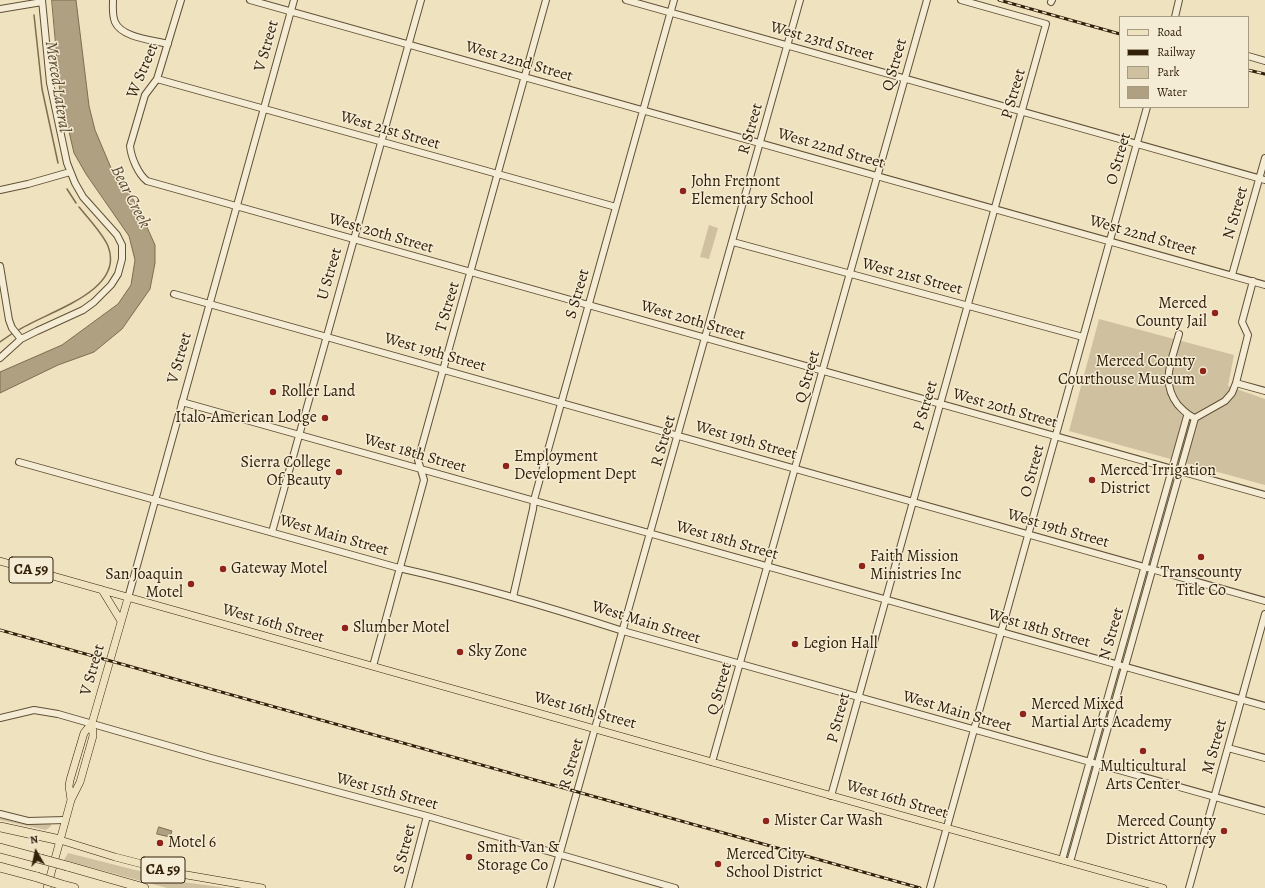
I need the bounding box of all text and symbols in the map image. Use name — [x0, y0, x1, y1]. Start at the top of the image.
legend — [1119, 16, 1249, 108]
street label: V Street — [251, 18, 283, 74]
street label: West 23rd Street — [768, 18, 876, 66]
text: Road — [1157, 24, 1182, 40]
street label: West 22nd Street — [463, 37, 575, 87]
street label: Q Street — [878, 37, 912, 93]
water label: Merced Lateral — [40, 40, 74, 134]
street label: W Street — [123, 41, 163, 101]
text: Railway — [1157, 44, 1195, 60]
text: Park — [1157, 64, 1180, 80]
street label: P Street — [998, 67, 1030, 121]
text: Water — [1157, 84, 1187, 100]
street label: R Street — [735, 101, 767, 157]
street label: West 21st Street — [338, 108, 442, 154]
street label: West 22nd Street — [775, 124, 887, 174]
street label: O Street — [1102, 131, 1136, 187]
water label: Bear Creek — [106, 162, 154, 232]
place label: John Fremont Elementary School — [691, 172, 814, 210]
street label: N Street — [1219, 184, 1253, 242]
marker: John Fremont Elementary School — [678, 186, 688, 196]
street label: West 20th Street — [326, 210, 436, 258]
street label: West 22nd Street — [1087, 211, 1199, 261]
street label: U Street — [313, 246, 347, 302]
street label: West 21st Street — [860, 254, 964, 300]
street label: S Street — [562, 267, 594, 321]
street label: T Street — [432, 280, 464, 334]
place label: Merced County Jail — [1136, 294, 1207, 332]
street label: West 20th Street — [638, 297, 748, 345]
marker: Merced County Jail — [1210, 308, 1220, 318]
street label: West 19th Street — [382, 329, 488, 377]
street label: V Street — [164, 330, 196, 386]
street label: Q Street — [791, 349, 825, 405]
place label: Merced County Courthouse Museum — [1058, 352, 1195, 390]
marker: Merced County Courthouse Museum — [1198, 366, 1208, 376]
street label: P Street — [910, 379, 942, 433]
place label: Roller Land — [281, 382, 355, 402]
street label: West 20th Street — [950, 385, 1060, 433]
marker: Roller Land — [268, 387, 278, 397]
place label: Italo-American Lodge — [175, 408, 317, 428]
marker: Italo-American Lodge — [320, 413, 330, 423]
street label: R Street — [648, 413, 680, 469]
street label: West 19th Street — [693, 417, 799, 465]
street label: West 18th Street — [362, 430, 468, 478]
street label: O Street — [1017, 443, 1049, 499]
place label: Employment Development Dept — [514, 447, 637, 485]
place label: Sierra College Of Beauty — [241, 453, 331, 491]
marker: Employment Development Dept — [501, 461, 511, 471]
place label: Merced Irrigation District — [1100, 461, 1216, 499]
marker: Sierra College Of Beauty — [334, 467, 344, 477]
marker: Merced Irrigation District — [1087, 475, 1097, 485]
street label: West 19th Street — [1005, 505, 1111, 553]
street label: West Main Street — [277, 511, 391, 561]
street label: West 18th Street — [674, 517, 780, 565]
place label: Faith Mission Ministries Inc — [870, 547, 961, 585]
marker: Transcounty Title Co — [1196, 552, 1206, 562]
road number: CA 59 — [9, 557, 53, 583]
place label: Gateway Motel — [231, 559, 327, 579]
marker: Faith Mission Ministries Inc — [857, 561, 867, 571]
place label: Transcounty Title Co — [1160, 563, 1242, 601]
marker: Gateway Motel — [218, 564, 228, 574]
place label: San Joaquin Motel — [105, 565, 183, 603]
marker: San Joaquin Motel — [186, 579, 196, 589]
street label: West Main Street — [589, 597, 703, 649]
street label: West 16th Street — [220, 600, 326, 648]
street label: West 18th Street — [986, 605, 1092, 653]
street label: N Street — [1095, 605, 1129, 663]
place label: Slumber Motel — [353, 618, 449, 638]
marker: Slumber Motel — [340, 623, 350, 633]
place label: Legion Hall — [803, 634, 878, 654]
marker: Legion Hall — [790, 639, 800, 649]
street label: V Street — [77, 642, 109, 698]
place label: Sky Zone — [468, 642, 527, 662]
marker: Sky Zone — [455, 647, 465, 657]
street label: Q Street — [703, 661, 737, 717]
street label: West Main Street — [900, 687, 1014, 737]
street label: West 16th Street — [532, 688, 638, 734]
street label: P Street — [823, 691, 855, 745]
place label: Merced Mixed Martial Arts Academy — [1031, 695, 1171, 733]
marker: Merced Mixed Martial Arts Academy — [1018, 709, 1028, 719]
street label: M Street — [1198, 717, 1232, 777]
street label: R Street — [556, 736, 588, 792]
marker: Multicultural Arts Center — [1138, 746, 1148, 756]
place label: Multicultural Arts Center — [1100, 757, 1186, 795]
street label: West 15th Street — [334, 769, 440, 815]
street label: West 16th Street — [844, 776, 950, 824]
place label: Mister Car Wash — [774, 811, 883, 831]
place label: Merced County District Attorney — [1106, 812, 1216, 850]
marker: Mister Car Wash — [761, 816, 771, 826]
street label: S Street — [390, 822, 420, 876]
marker: Merced County District Attorney — [1219, 826, 1229, 836]
north arrow — [16, 832, 56, 872]
text: N — [29, 832, 39, 848]
place label: Motel 6 — [168, 833, 216, 853]
marker: Motel 6 — [155, 838, 165, 848]
place label: Smith Van & Storage Co — [477, 838, 559, 876]
place label: Merced City School District — [726, 845, 823, 883]
marker: Smith Van & Storage Co — [464, 852, 474, 862]
road number: CA 59 — [141, 857, 185, 883]
marker: Merced City School District — [713, 859, 723, 869]

